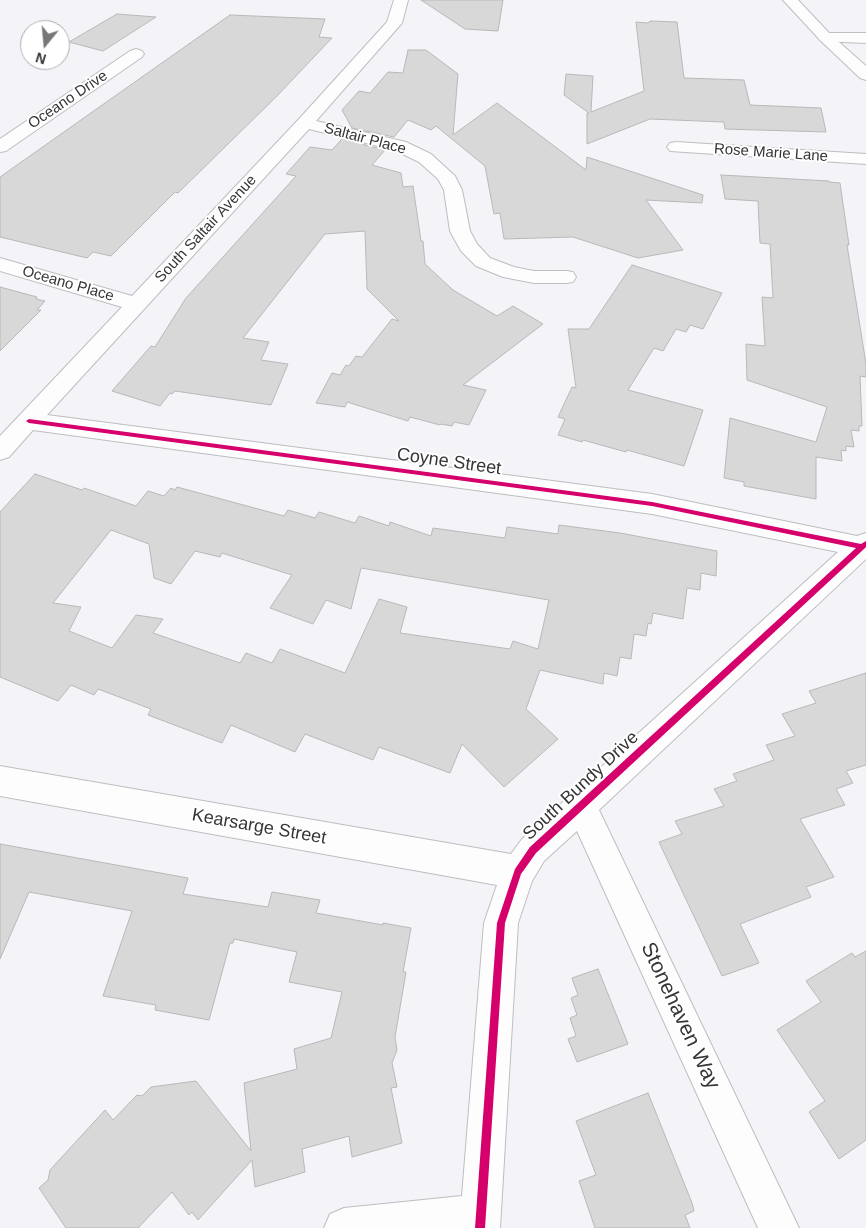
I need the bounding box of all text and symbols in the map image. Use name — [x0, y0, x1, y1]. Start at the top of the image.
north arrow — [20, 20, 70, 70]
text: N — [34, 49, 48, 68]
street label: Oceano Drive — [25, 67, 111, 133]
street label: Saltair Place — [322, 119, 408, 159]
street label: Rose Marie Lane — [713, 140, 829, 166]
street label: South Saltair Avenue — [151, 171, 261, 287]
street label: Oceano Place — [20, 262, 116, 306]
street label: Coyne Street — [395, 444, 503, 480]
street label: South Bundy Drive — [519, 727, 643, 845]
street label: Kearsarge Street — [190, 805, 328, 849]
street label: Stonehaven Way — [635, 939, 725, 1093]

